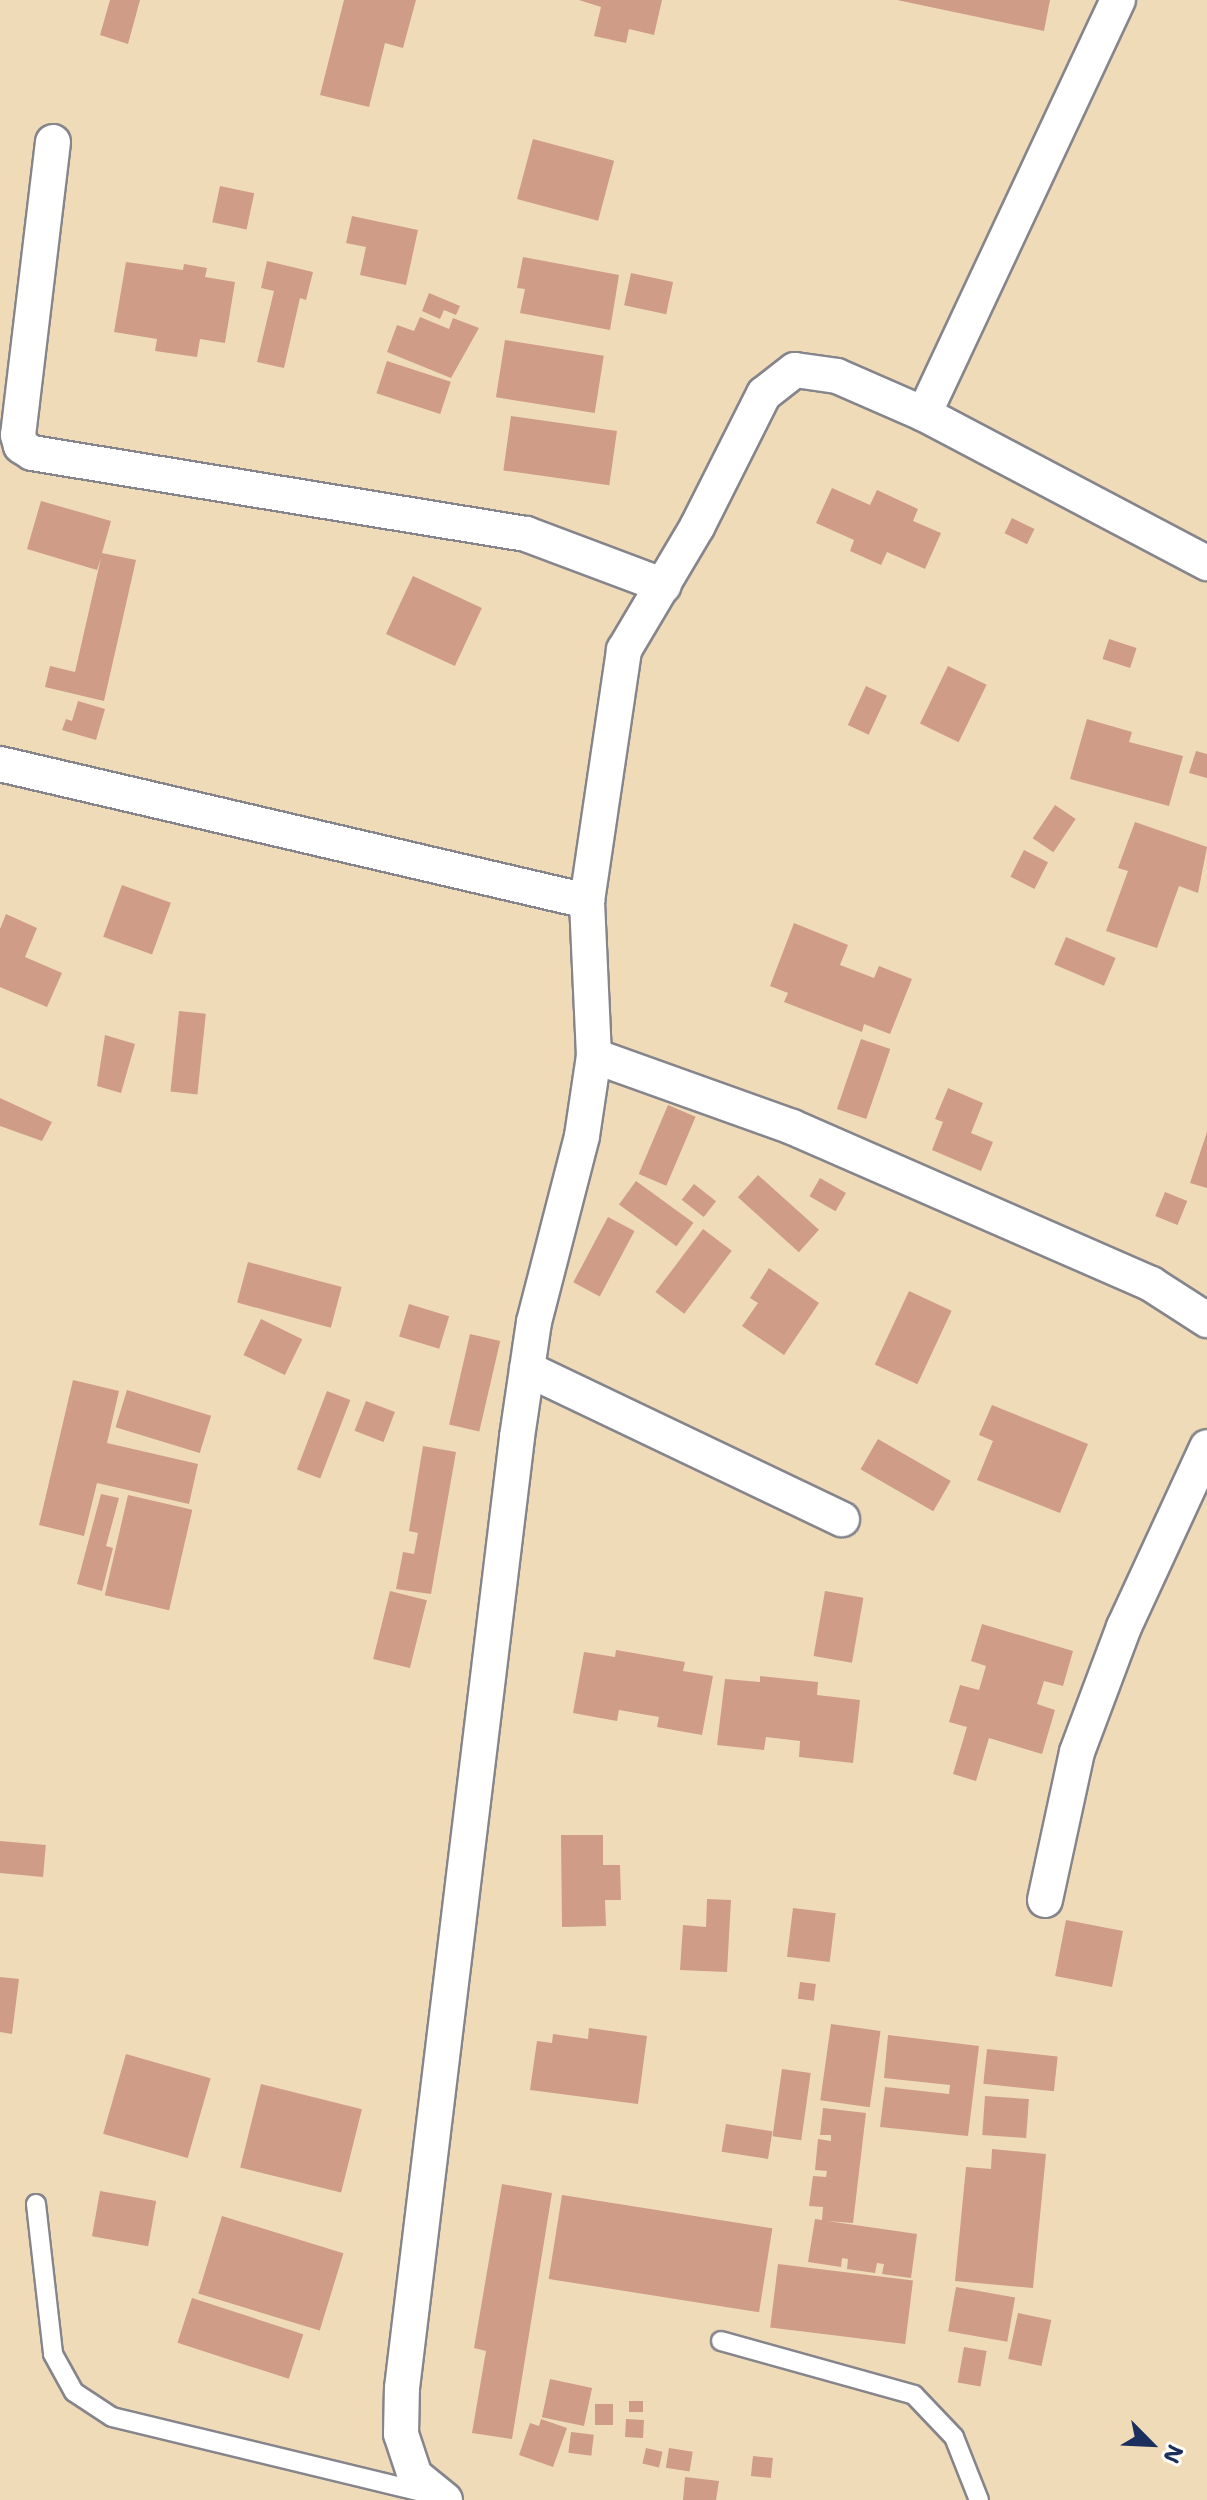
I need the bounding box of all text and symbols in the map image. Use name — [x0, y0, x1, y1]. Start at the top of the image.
north arrow — [1111, 2404, 1191, 2484]
text: N — [1157, 2440, 1190, 2468]

